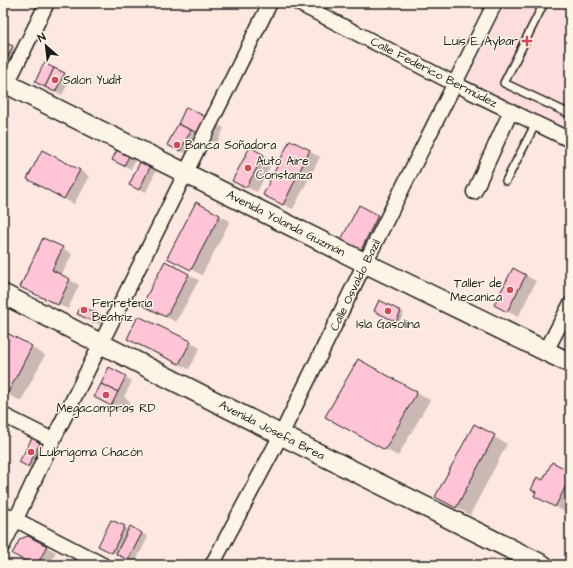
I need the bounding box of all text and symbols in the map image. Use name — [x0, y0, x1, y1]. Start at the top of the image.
north arrow — [26, 26, 66, 66]
text: N — [35, 29, 48, 46]
street label: Calle Federico Bermúdez — [367, 33, 500, 112]
place label: Luis E. Aybar — [444, 33, 518, 51]
marker: Luis E. Aybar — [521, 35, 533, 47]
place label: Salon Yudit — [63, 72, 122, 89]
marker: Salon Yudit — [50, 75, 60, 85]
place label: Banca Soñadora — [185, 137, 276, 154]
marker: Banca Soñadora — [172, 140, 182, 150]
place label: Auto Aire Constanza — [256, 153, 312, 184]
marker: Auto Aire Constanza — [243, 163, 253, 173]
street label: Avenida Yolanda Guzmán — [223, 186, 348, 261]
street label: Calle Osvaldo Bazil — [326, 236, 385, 334]
place label: Taller de Mecanica — [450, 275, 503, 306]
marker: Taller de Mecanica — [505, 285, 515, 295]
place label: Ferreteria Beatriz — [92, 295, 152, 326]
marker: Ferreteria Beatriz — [79, 305, 89, 315]
marker: Isla Gasolina — [383, 306, 393, 316]
place label: Isla Gasolina — [356, 316, 420, 333]
marker: Megacompras RD — [101, 390, 111, 400]
street label: Avenida Josefa Brea — [216, 396, 328, 465]
place label: Megacompras RD — [57, 400, 156, 418]
place label: Lubrigoma Chacón — [39, 444, 143, 462]
marker: Lubrigoma Chacón — [26, 447, 36, 457]

